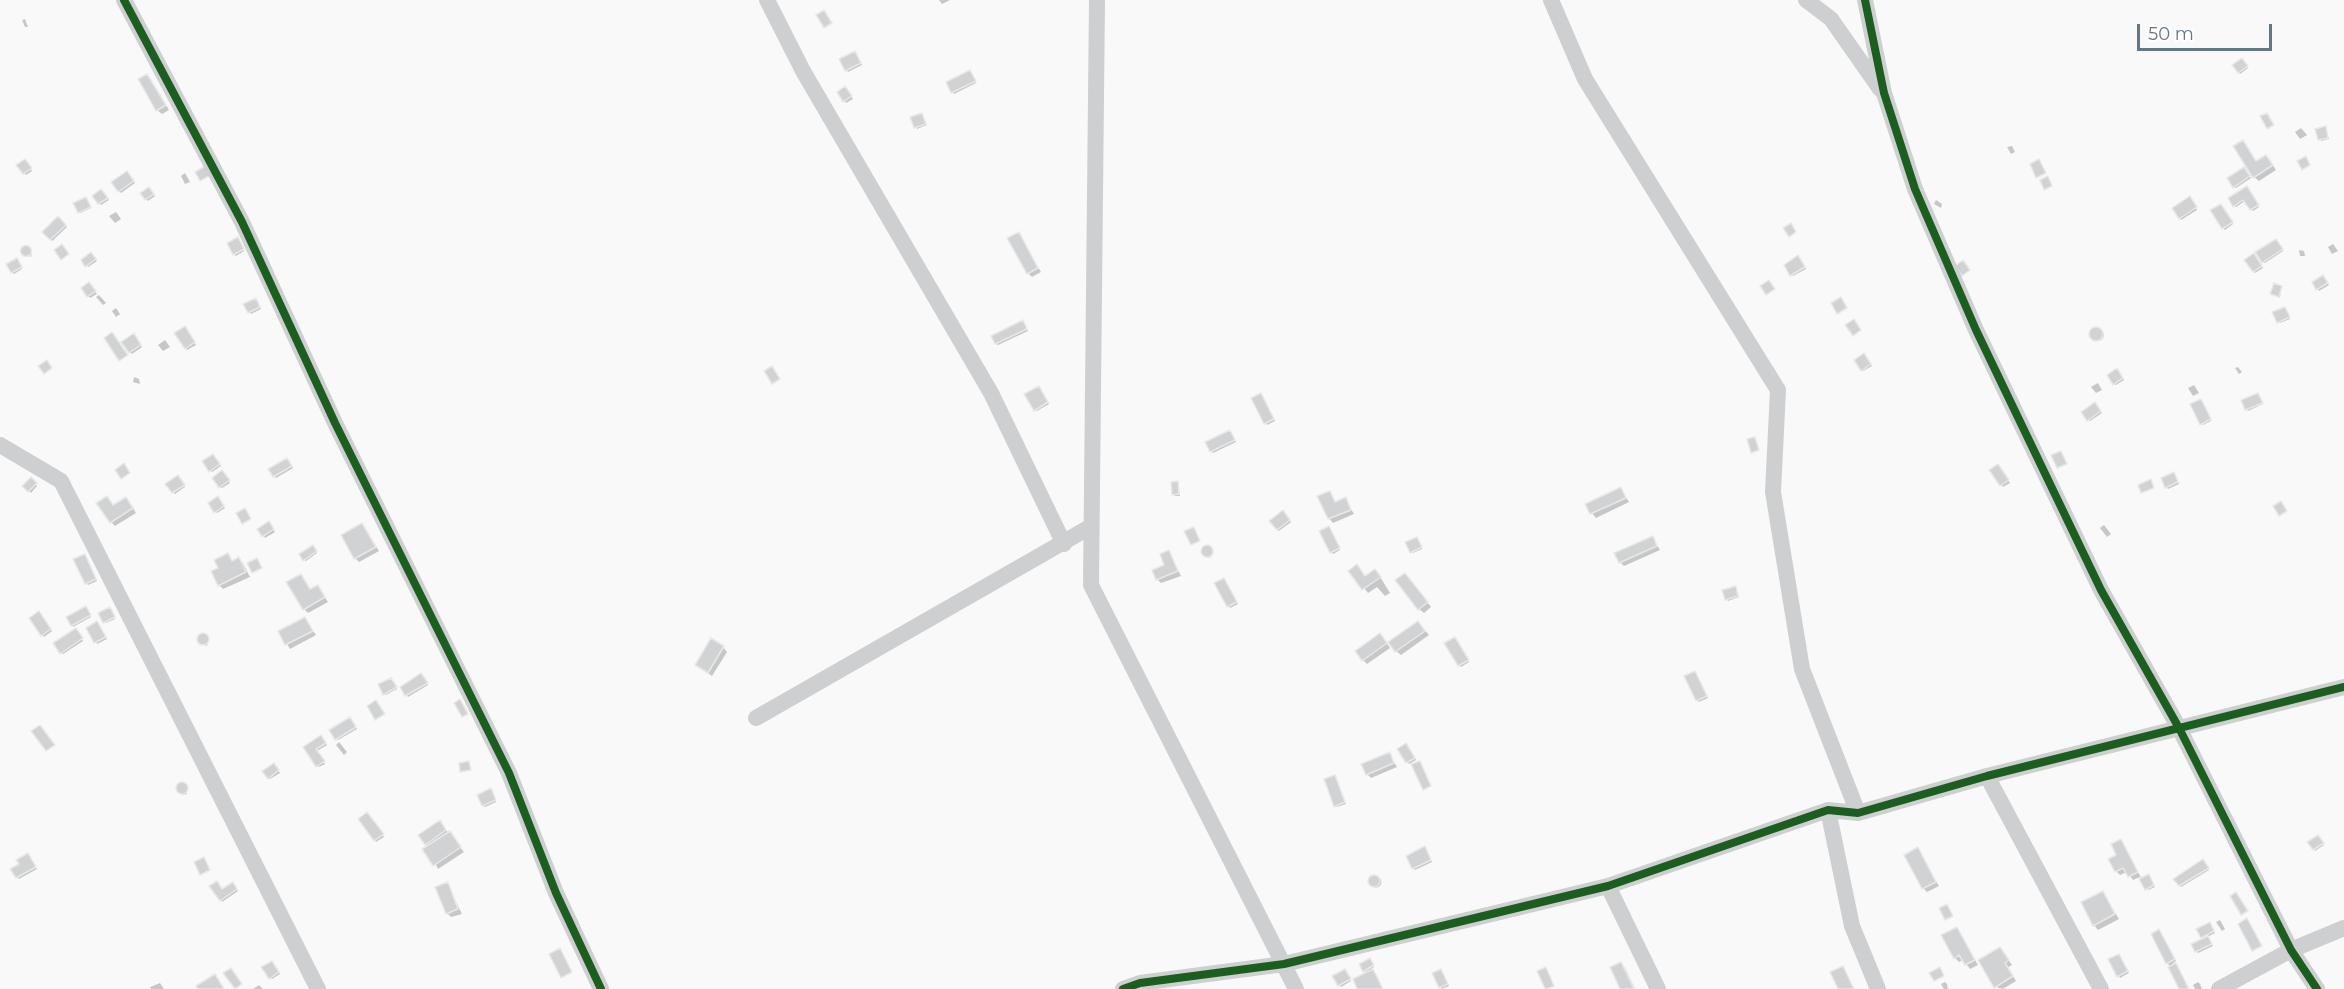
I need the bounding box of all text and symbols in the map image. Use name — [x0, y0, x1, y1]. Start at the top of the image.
scale bar — [2140, 12, 2275, 50]
text: 50 m — [2148, 23, 2194, 45]

